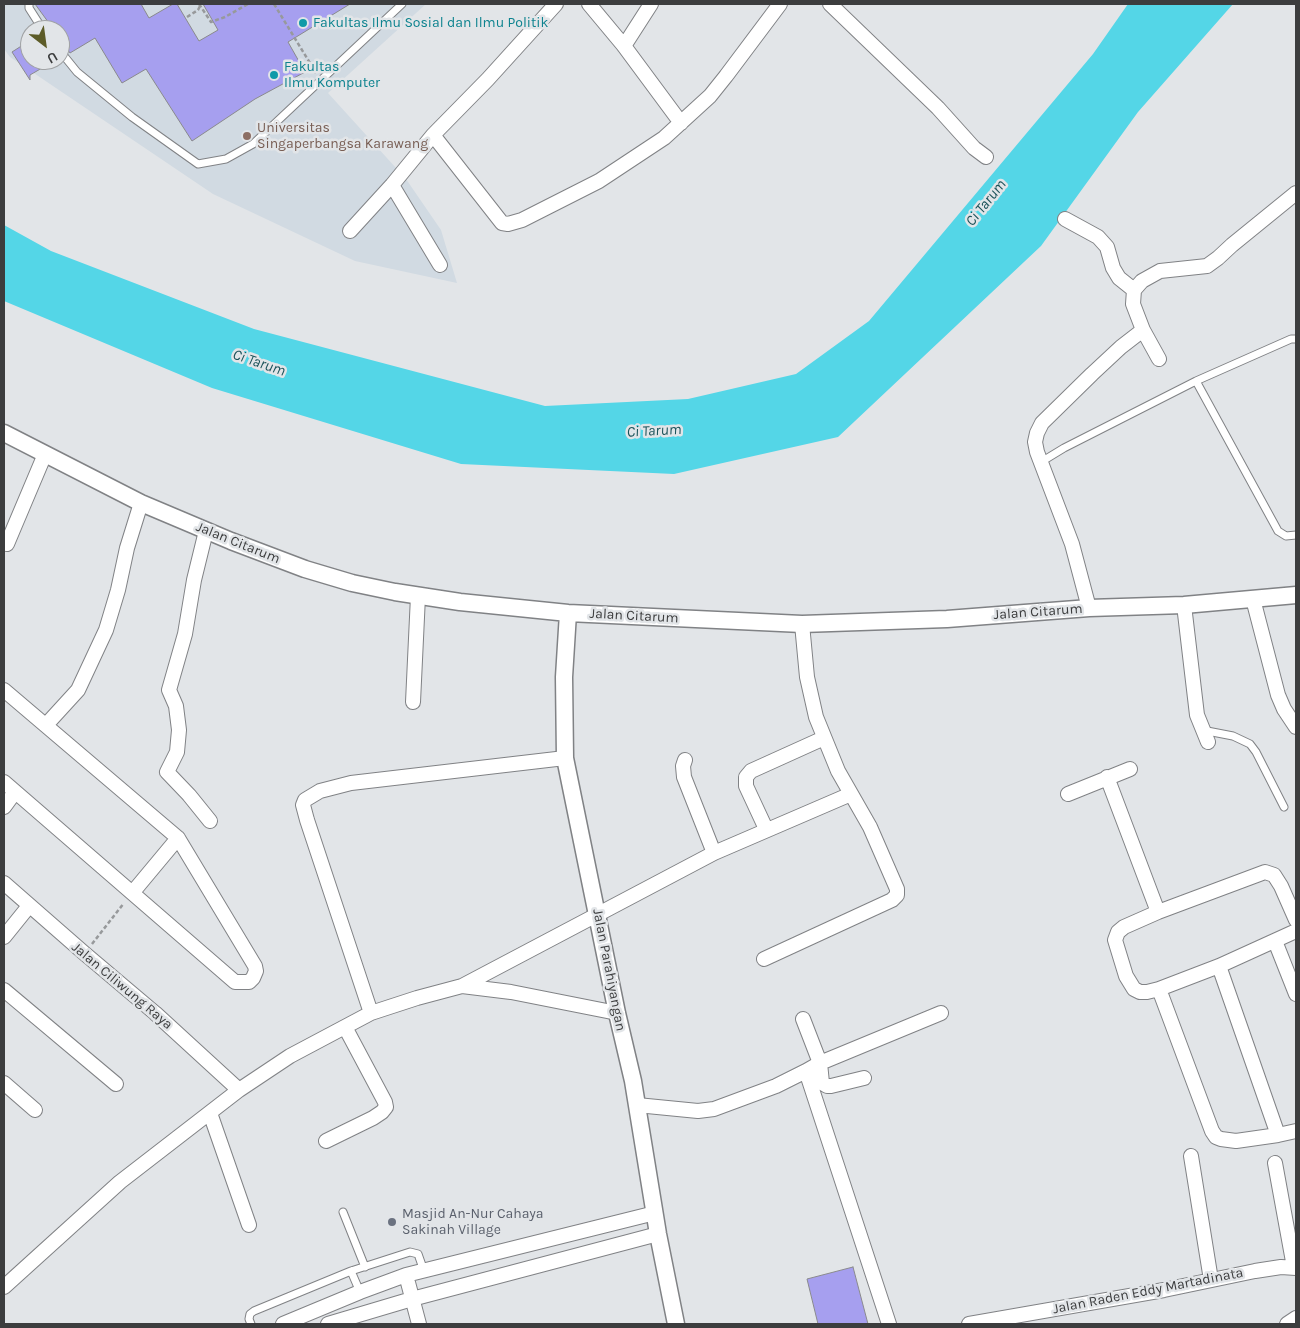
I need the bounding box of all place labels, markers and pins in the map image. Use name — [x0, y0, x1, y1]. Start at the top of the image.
place label: Fakultas Ilmu Sosial dan Ilmu Politik — [313, 15, 548, 31]
marker: Fakultas Ilmu Sosial dan Ilmu Politik — [297, 17, 309, 29]
place label: Fakultas Ilmu Komputer — [284, 59, 380, 92]
marker: Fakultas Ilmu Komputer — [268, 69, 280, 81]
place label: Universitas Singaperbangsa Karawang — [257, 120, 428, 152]
marker: Universitas Singaperbangsa Karawang — [241, 130, 253, 142]
place label: Masjid An-Nur Cahaya Sakinah Village — [402, 1206, 544, 1238]
marker: Masjid An-Nur Cahaya Sakinah Village — [386, 1216, 398, 1228]

